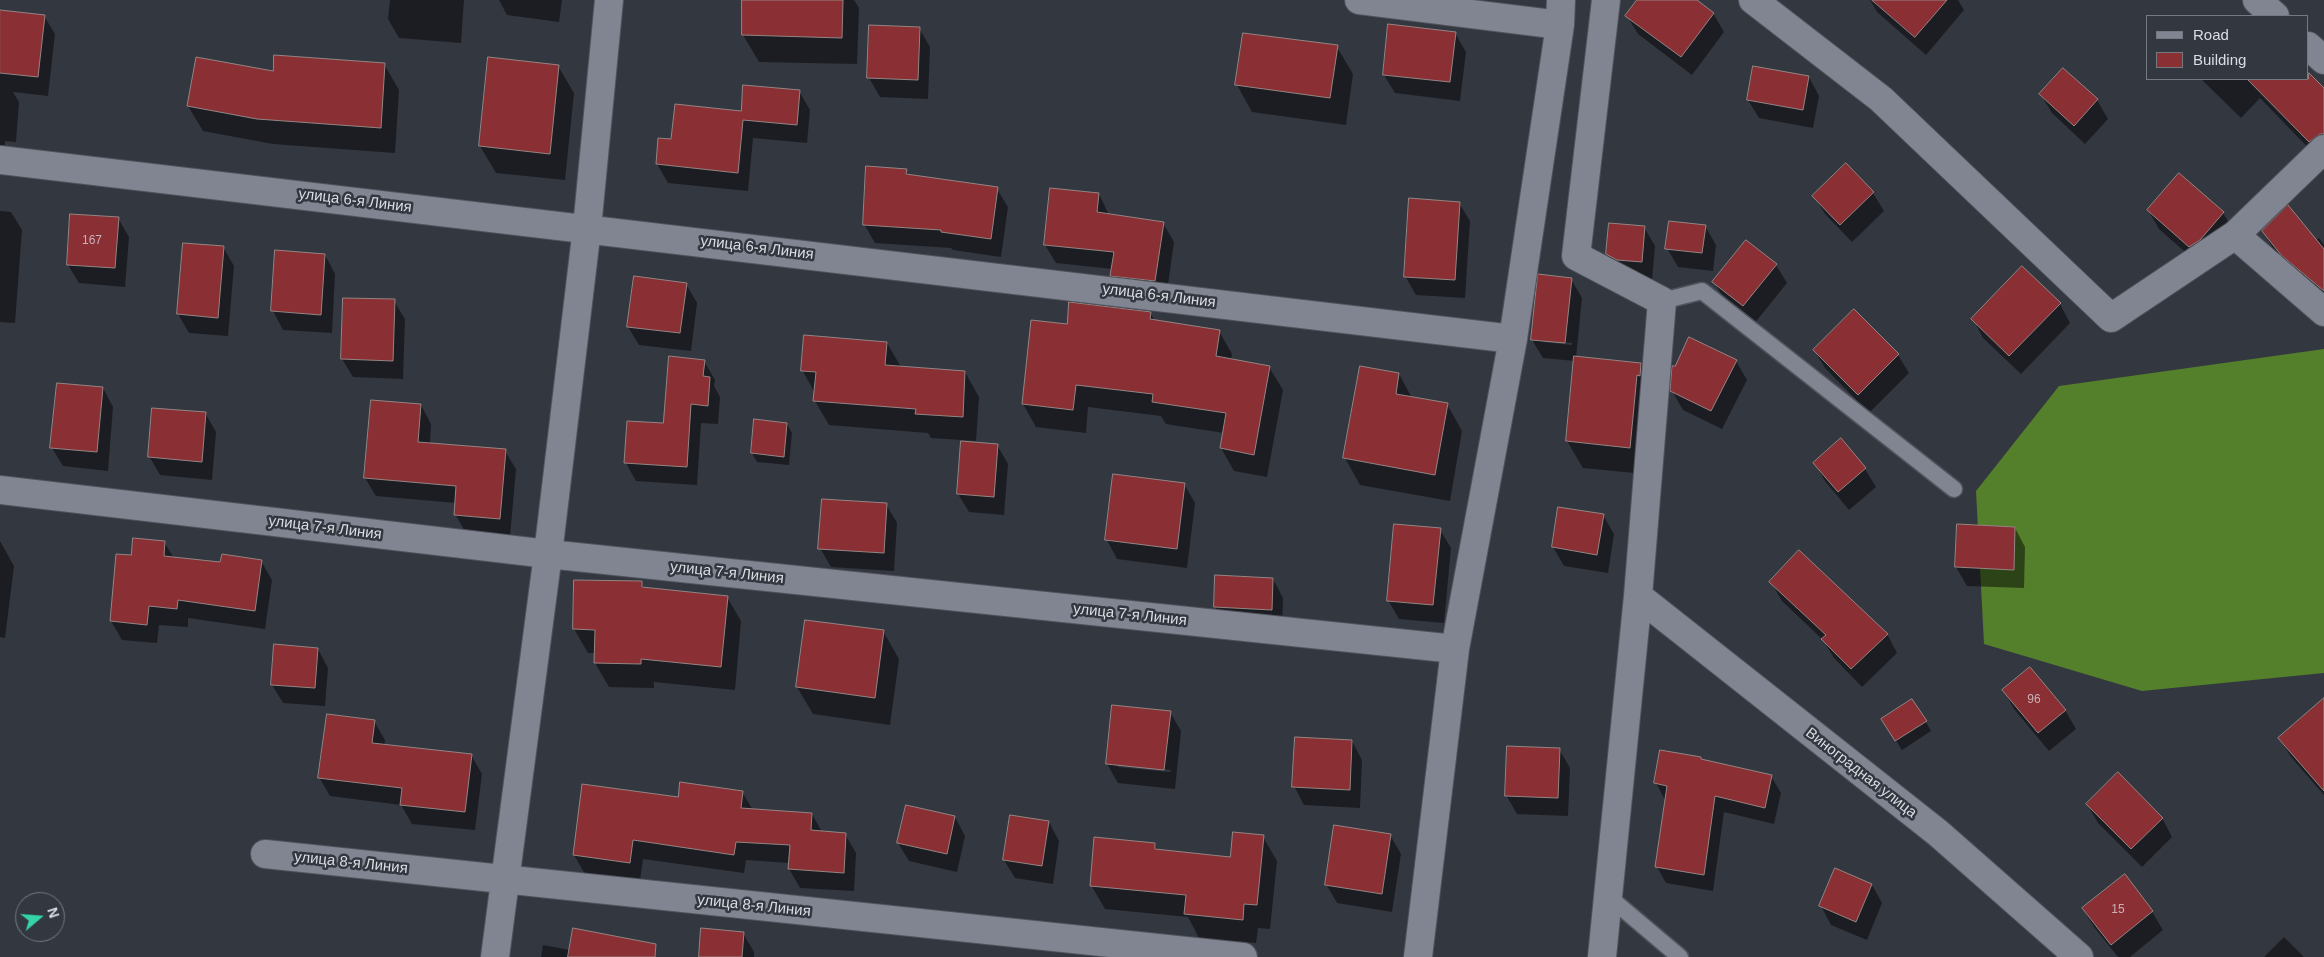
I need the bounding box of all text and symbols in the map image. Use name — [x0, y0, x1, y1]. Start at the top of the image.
legend — [2146, 15, 2309, 80]
text: Road — [2193, 26, 2229, 43]
text: Building — [2193, 51, 2246, 68]
street label: улица 6-я Линия — [297, 185, 413, 217]
street label: улица 6-я Линия — [699, 232, 815, 264]
house number: 167 — [82, 234, 102, 248]
street label: улица 6-я Линия — [1101, 280, 1217, 312]
street label: улица 7-я Линия — [267, 512, 383, 544]
street label: улица 7-я Линия — [669, 558, 785, 588]
street label: улица 7-я Линия — [1072, 600, 1188, 630]
house number: 96 — [2027, 693, 2041, 707]
street label: Виноградная улица — [1802, 724, 1920, 822]
street label: улица 8-я Линия — [293, 848, 409, 878]
street label: улица 8-я Линия — [696, 891, 812, 921]
north arrow — [15, 892, 65, 942]
house number: 15 — [2111, 903, 2125, 917]
text: N — [44, 905, 62, 920]

